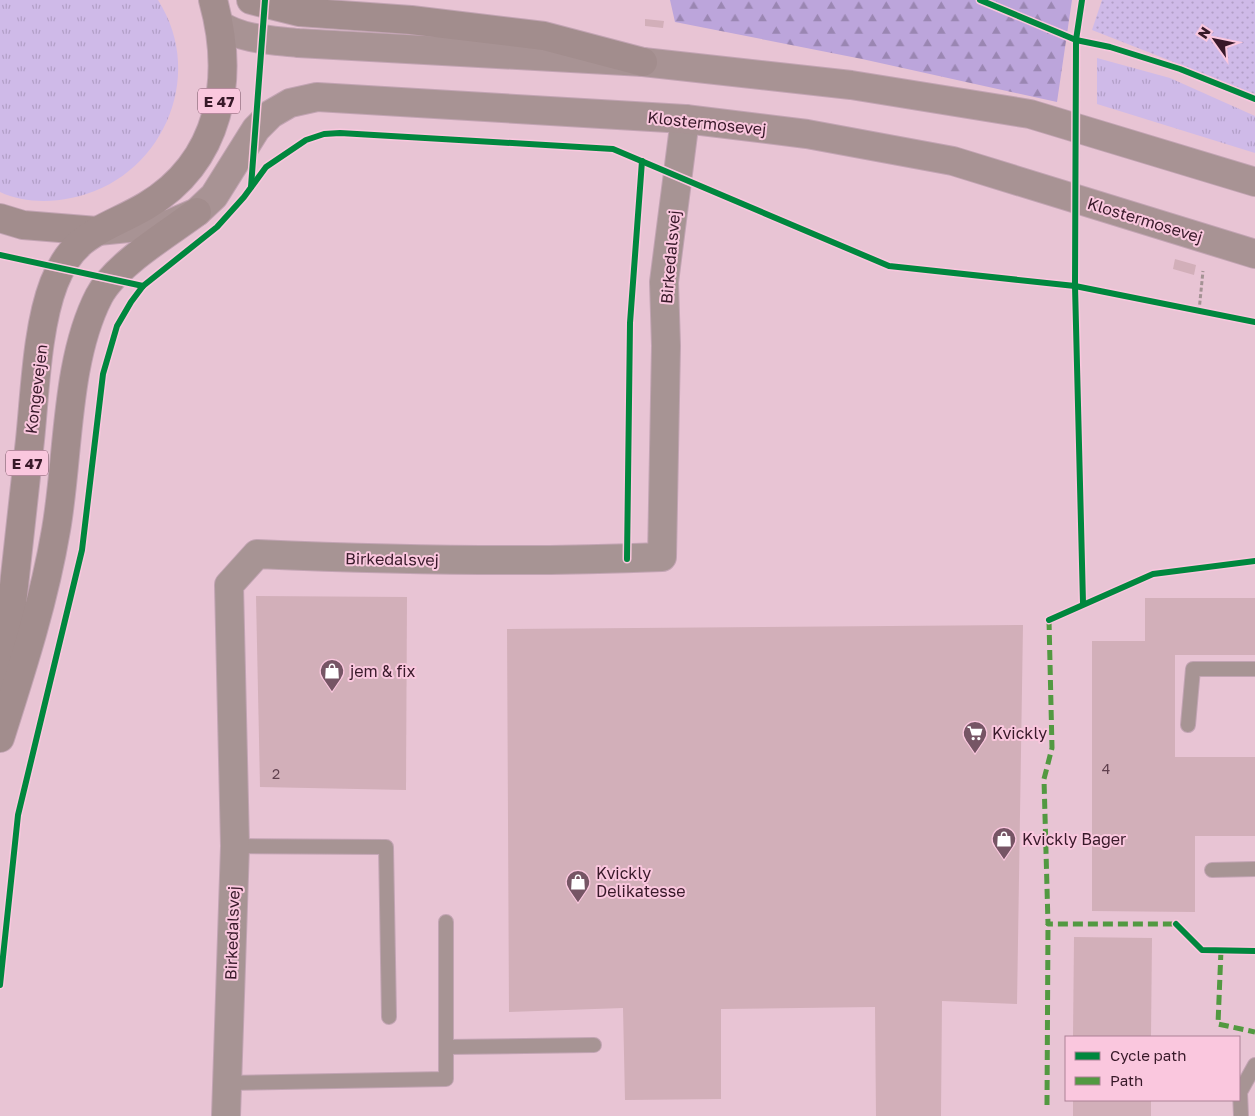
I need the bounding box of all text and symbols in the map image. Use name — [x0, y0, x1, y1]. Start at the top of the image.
north arrow — [1190, 15, 1240, 65]
text: N — [1194, 24, 1214, 42]
road number: E 47 — [198, 88, 240, 114]
street label: Klostermosevej — [647, 107, 767, 139]
street label: Klostermosevej — [1085, 193, 1205, 247]
street label: Birkedalsvej — [656, 209, 684, 305]
street label: Kongevejen — [21, 343, 51, 435]
road number: E 47 — [6, 450, 48, 476]
street label: Birkedalsvej — [345, 548, 439, 570]
shop icon: jem & fix — [319, 658, 345, 692]
place label: jem & fix — [349, 661, 416, 681]
supermarket icon: Kvickly — [962, 720, 988, 754]
place label: Kvickly — [992, 723, 1047, 743]
house number: 4 — [1102, 760, 1110, 777]
house number: 2 — [272, 765, 280, 782]
shop icon: Kvickly Bager — [991, 826, 1017, 860]
place label: Kvickly Bager — [1022, 829, 1126, 849]
place label: Kvickly Delikatesse — [596, 863, 686, 901]
shop icon: Kvickly Delikatesse — [565, 869, 591, 903]
street label: Birkedalsvej — [220, 886, 244, 980]
legend — [1065, 1036, 1240, 1101]
text: Cycle path — [1110, 1046, 1186, 1064]
text: Path — [1110, 1071, 1143, 1089]

